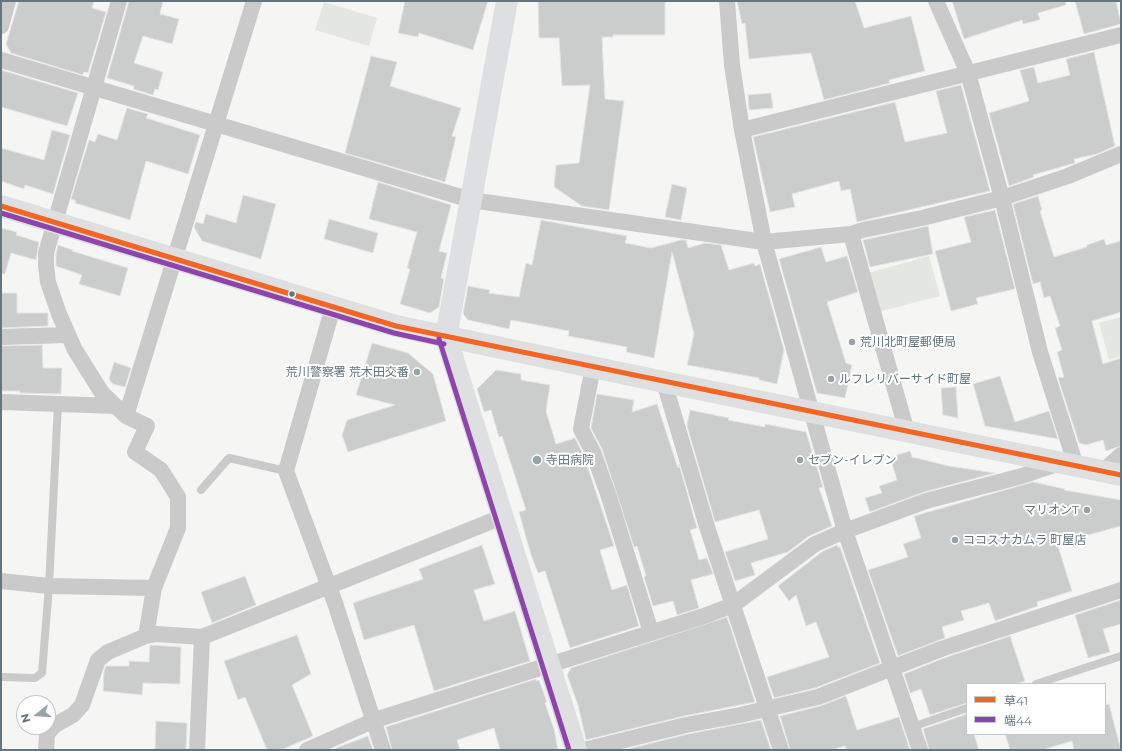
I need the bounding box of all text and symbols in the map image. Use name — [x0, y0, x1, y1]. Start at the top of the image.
unlabelled marker — [287, 289, 297, 299]
place label: 荒川北町屋郵便局 — [860, 335, 956, 349]
marker: 荒川北町屋郵便局 — [847, 337, 857, 347]
place label: 荒川警察署 荒木田交番 — [286, 365, 409, 379]
marker: 荒川警察署 荒木田交番 — [412, 367, 422, 377]
place label: ルフレリバーサイド町屋 — [839, 372, 971, 386]
marker: ルフレリバーサイド町屋 — [826, 374, 836, 384]
place label: 寺田病院 — [546, 453, 594, 467]
place label: セブン-イレブン — [808, 453, 897, 467]
marker: 寺田病院 — [531, 454, 543, 466]
marker: セブン-イレブン — [795, 455, 805, 465]
place label: マリオンT — [1024, 503, 1079, 517]
marker: マリオンT — [1082, 505, 1092, 515]
place label: ココスナカムラ 町屋店 — [963, 533, 1086, 547]
marker: ココスナカムラ 町屋店 — [950, 535, 960, 545]
legend — [966, 683, 1106, 735]
text: 草41 — [1004, 693, 1028, 708]
north arrow — [16, 695, 56, 735]
text: N — [17, 712, 33, 725]
text: 端44 — [1004, 713, 1032, 728]

